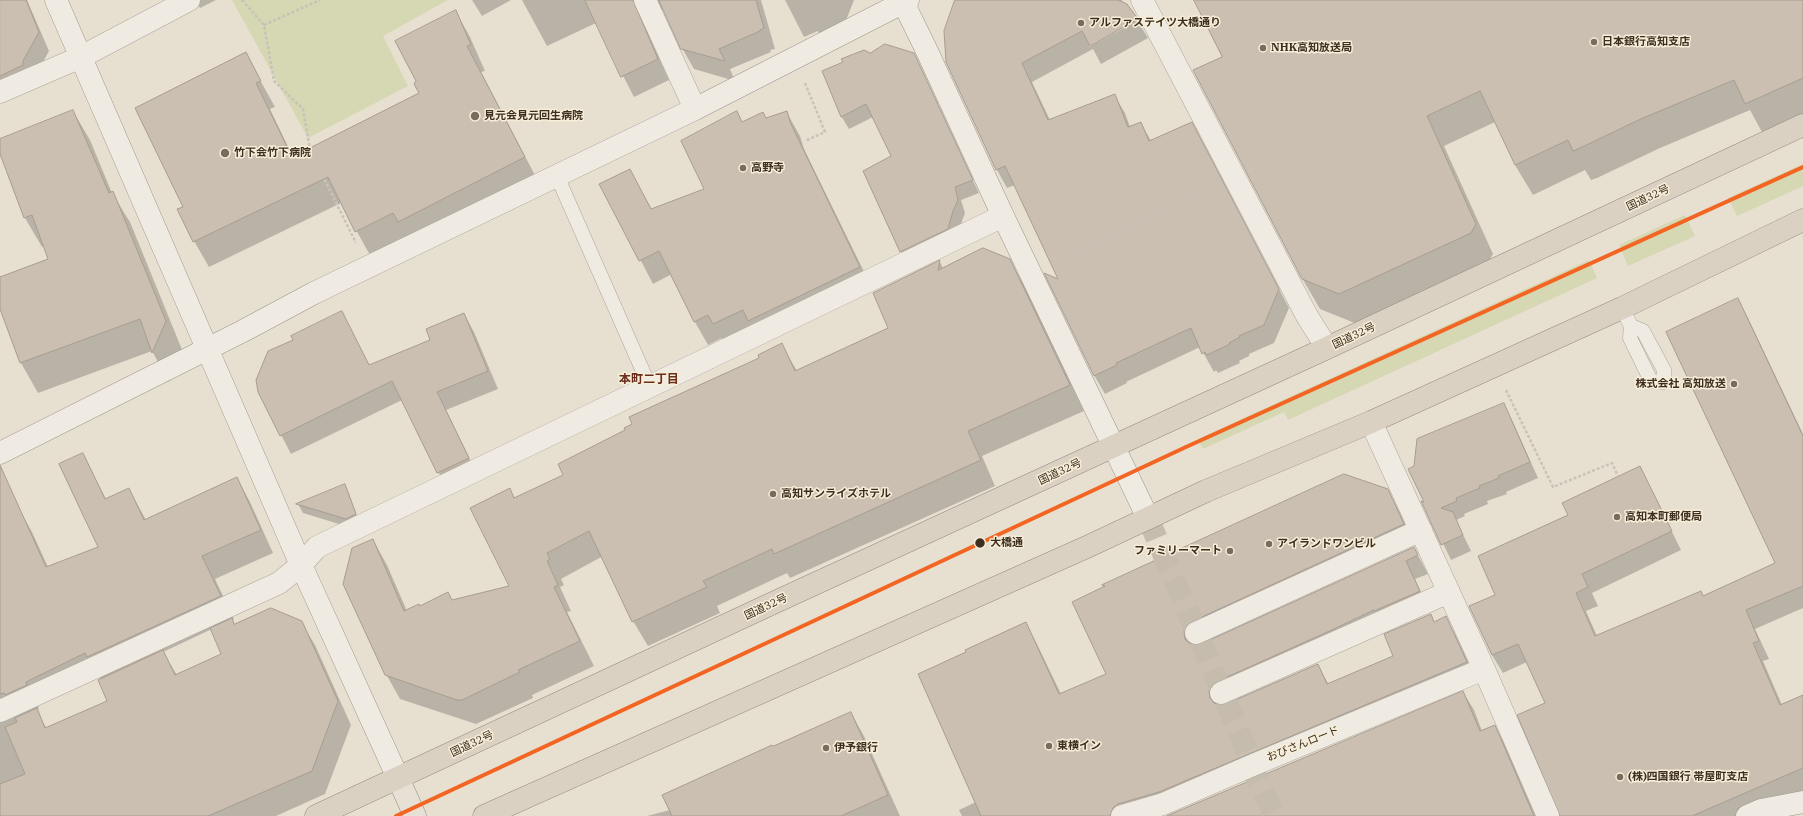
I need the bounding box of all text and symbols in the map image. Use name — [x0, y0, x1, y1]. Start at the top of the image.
place label: アルファステイツ大橋通り — [1089, 16, 1221, 30]
marker: アルファステイツ大橋通り — [1076, 18, 1086, 28]
place label: 日本銀行高知支店 — [1602, 35, 1690, 49]
marker: 日本銀行高知支店 — [1589, 37, 1599, 47]
place label: NHK高知放送局 — [1271, 41, 1352, 55]
marker: NHK高知放送局 — [1258, 43, 1268, 53]
place label: 見元会見元回生病院 — [484, 109, 583, 123]
marker: 見元会見元回生病院 — [469, 110, 481, 122]
place label: 竹下会竹下病院 — [234, 146, 311, 160]
marker: 竹下会竹下病院 — [219, 147, 231, 159]
place label: 高野寺 — [751, 161, 784, 175]
marker: 高野寺 — [738, 163, 748, 173]
street label: 国道32号 — [1624, 182, 1672, 214]
street label: 国道32号 — [1330, 320, 1378, 352]
district label: 本町二丁目 — [619, 373, 679, 387]
place label: 株式会社 高知放送 — [1635, 377, 1726, 391]
marker: 株式会社 高知放送 — [1729, 379, 1739, 389]
street label: 国道32号 — [1036, 456, 1084, 488]
place label: 高知サンライズホテル — [781, 487, 891, 501]
marker: 高知サンライズホテル — [768, 489, 778, 499]
place label: 高知本町郵便局 — [1625, 510, 1702, 524]
marker: 高知本町郵便局 — [1612, 512, 1622, 522]
marker: 大橋通 — [973, 536, 987, 550]
place label: 大橋通 — [990, 536, 1023, 550]
place label: アイランドワンビル — [1277, 537, 1376, 551]
marker: アイランドワンビル — [1264, 539, 1274, 549]
place label: ファミリーマート — [1134, 544, 1222, 558]
marker: ファミリーマート — [1225, 546, 1235, 556]
street label: 国道32号 — [742, 591, 790, 623]
street label: おびさんロード — [1265, 723, 1341, 765]
street label: 国道32号 — [448, 728, 496, 760]
place label: 東横イン — [1057, 739, 1101, 753]
place label: 伊予銀行 — [834, 741, 878, 755]
marker: 東横イン — [1044, 741, 1054, 751]
marker: 伊予銀行 — [821, 743, 831, 753]
place label: (株)四国銀行 帯屋町支店 — [1628, 770, 1748, 784]
marker: (株)四国銀行 帯屋町支店 — [1615, 772, 1625, 782]

